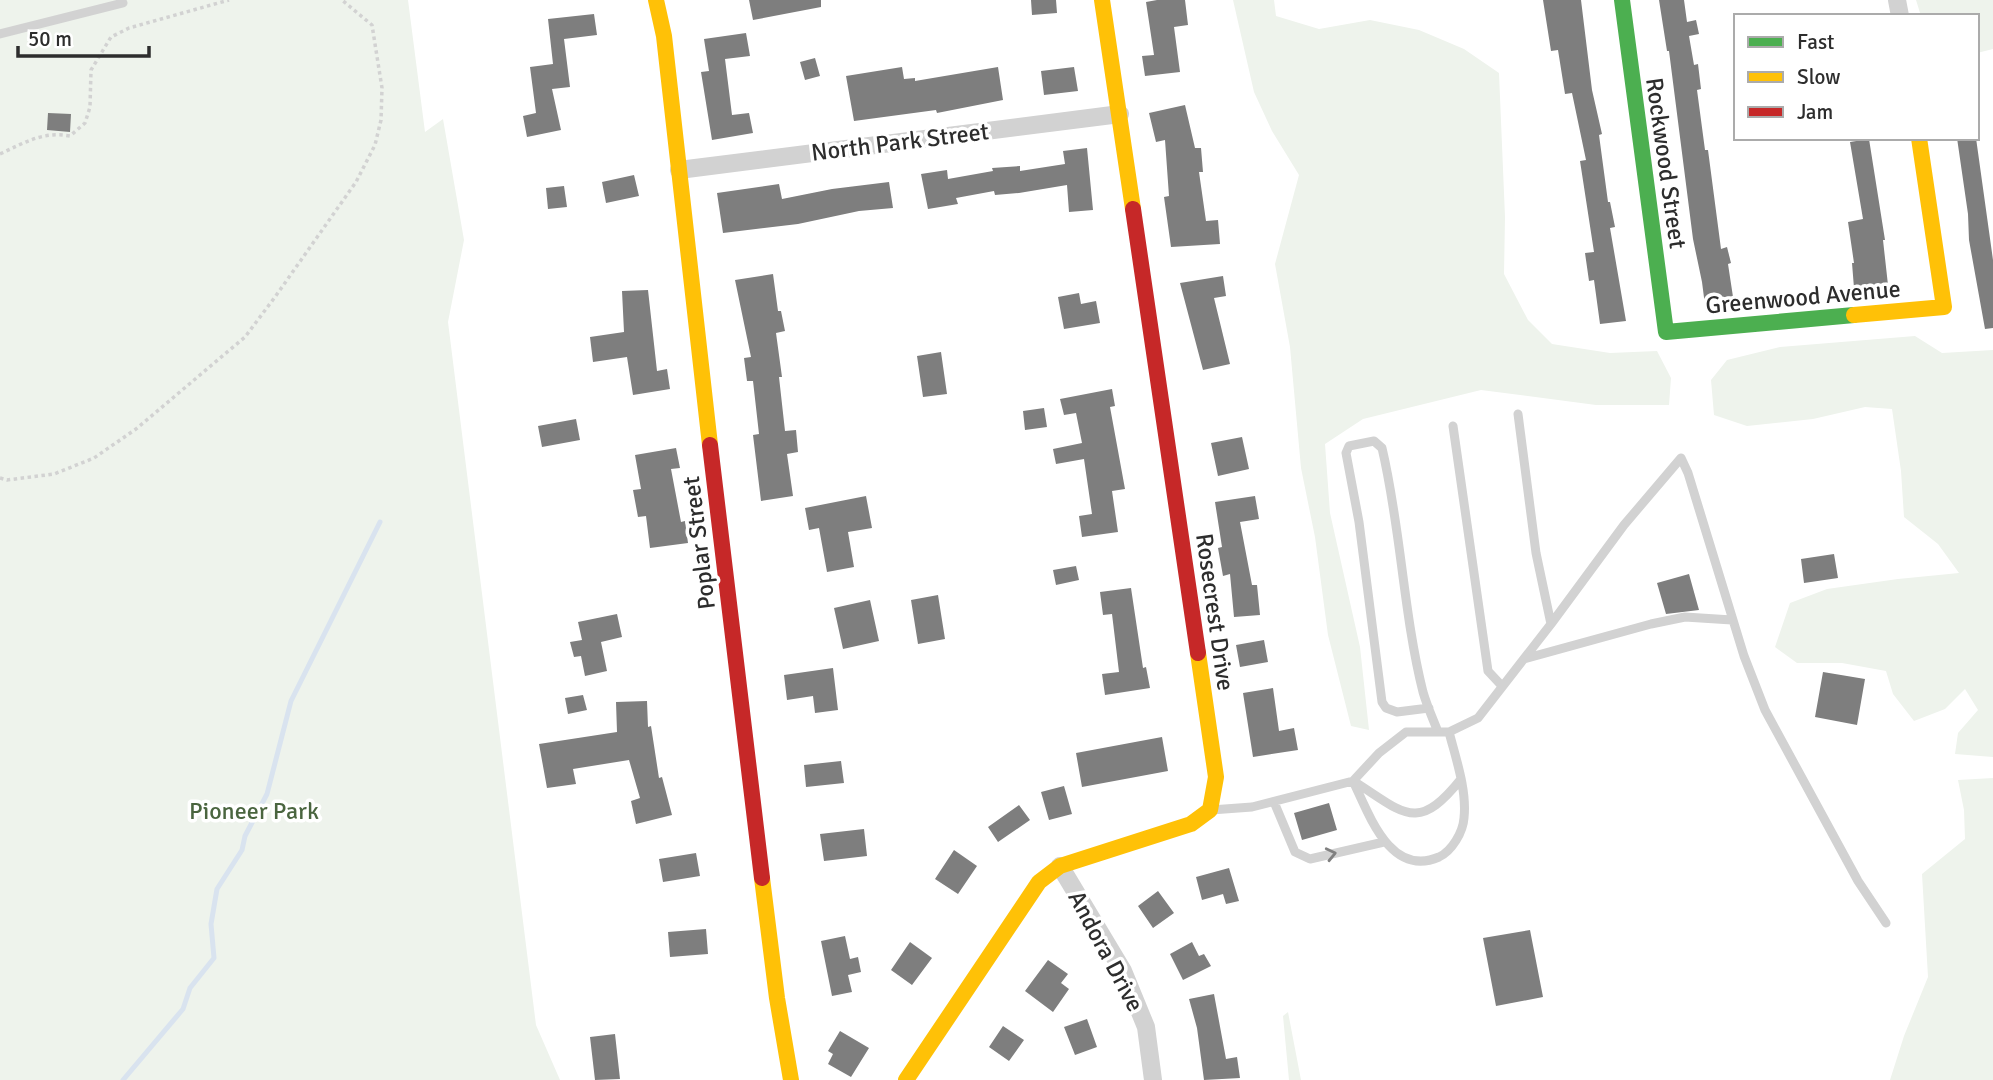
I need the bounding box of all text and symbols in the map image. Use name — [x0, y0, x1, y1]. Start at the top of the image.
scale bar — [18, 14, 149, 58]
legend — [1734, 14, 1979, 140]
text: 50 m — [28, 26, 72, 52]
text: Fast — [1797, 29, 1834, 55]
text: Slow — [1797, 64, 1841, 90]
street label: Rockwood Street — [1639, 76, 1693, 250]
text: Jam — [1797, 99, 1833, 125]
street label: North Park Street — [809, 116, 991, 168]
street label: Greenwood Avenue — [1704, 274, 1902, 320]
street label: Poplar Street — [676, 475, 722, 611]
street label: Rosecrest Drive — [1189, 531, 1241, 693]
park label: Pioneer Park — [189, 796, 319, 826]
one-way arrow — [1325, 848, 1337, 862]
street label: Andora Drive — [1062, 885, 1150, 1017]

